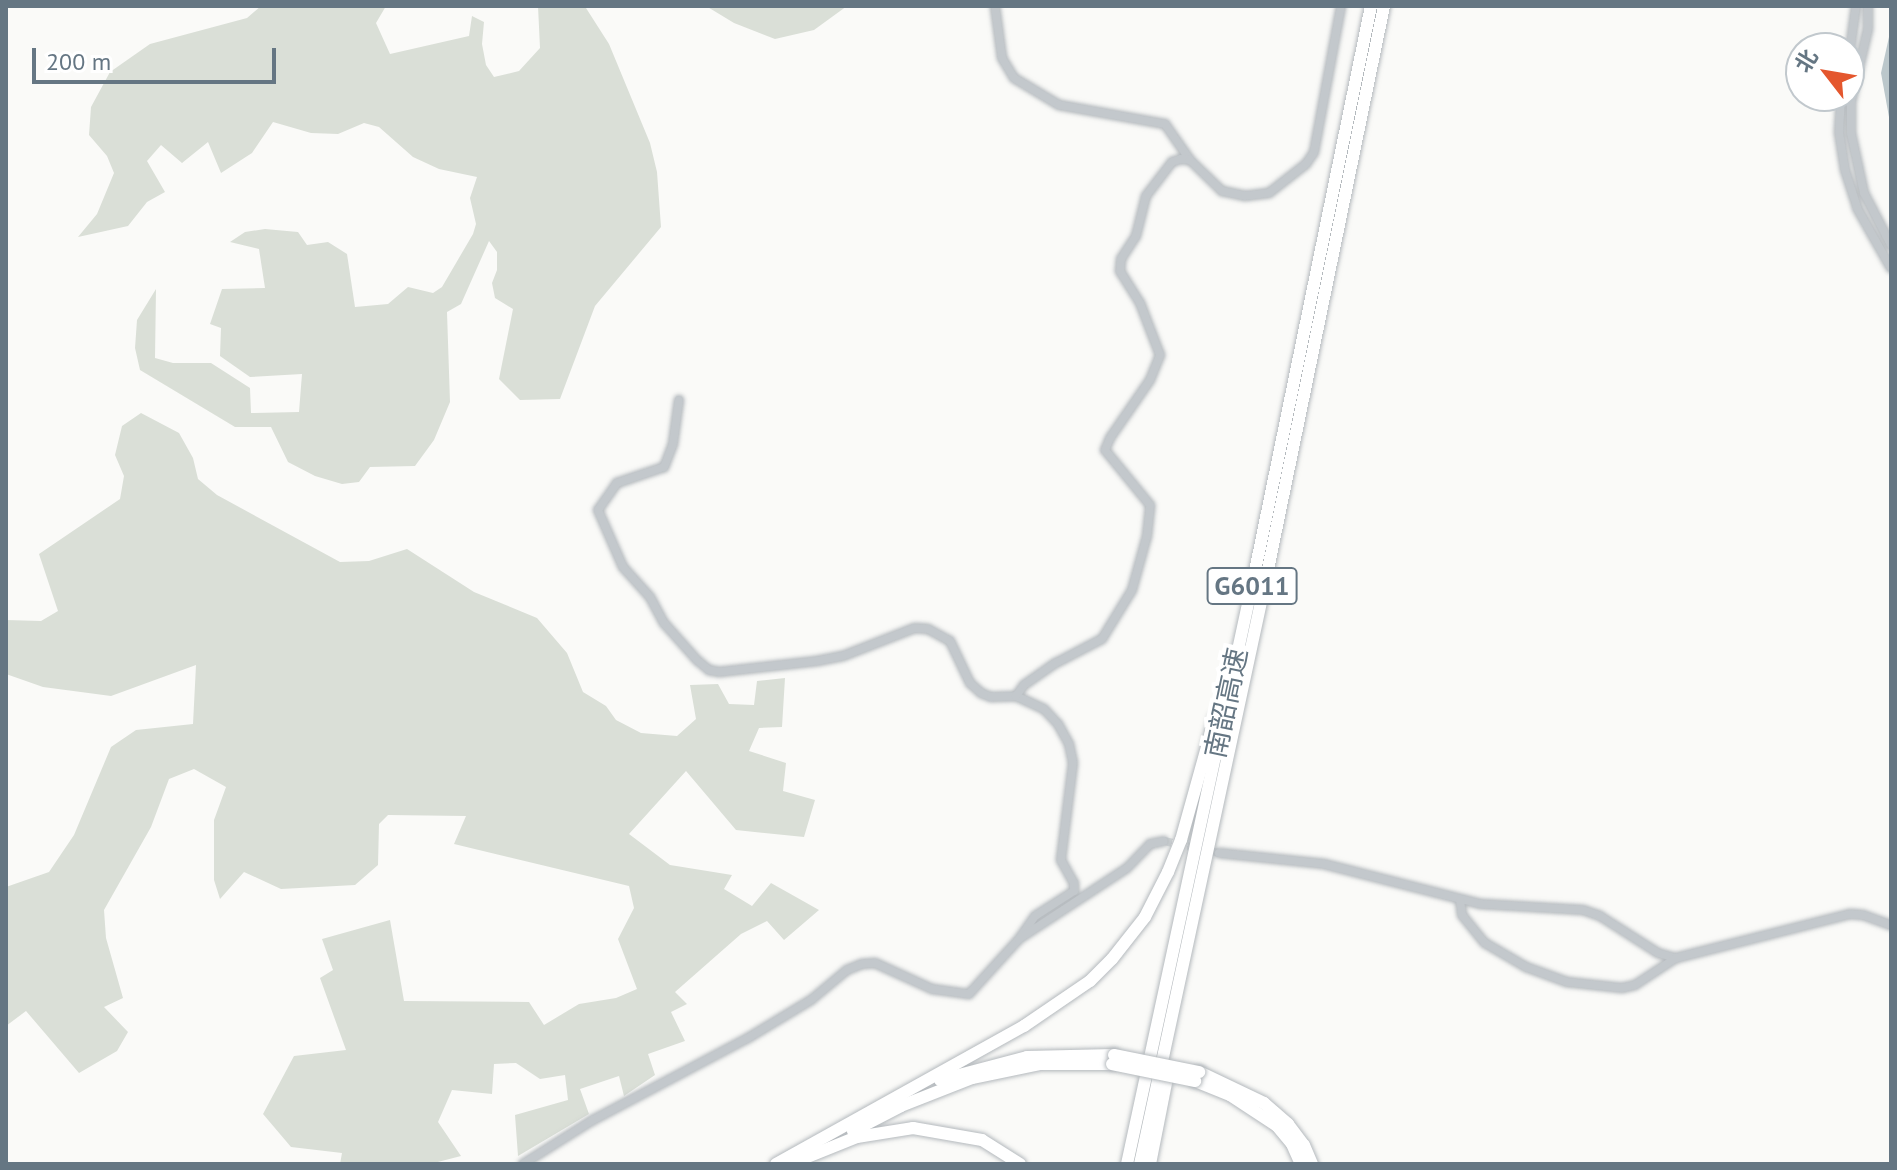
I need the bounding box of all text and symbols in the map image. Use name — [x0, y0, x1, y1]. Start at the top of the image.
scale bar — [36, 32, 280, 82]
north arrow — [1785, 32, 1865, 112]
text: 北 — [1788, 44, 1824, 77]
text: 200 m — [46, 46, 111, 77]
road number: G6011 — [1206, 564, 1298, 608]
street label: 南韶高速 — [1198, 645, 1254, 761]

